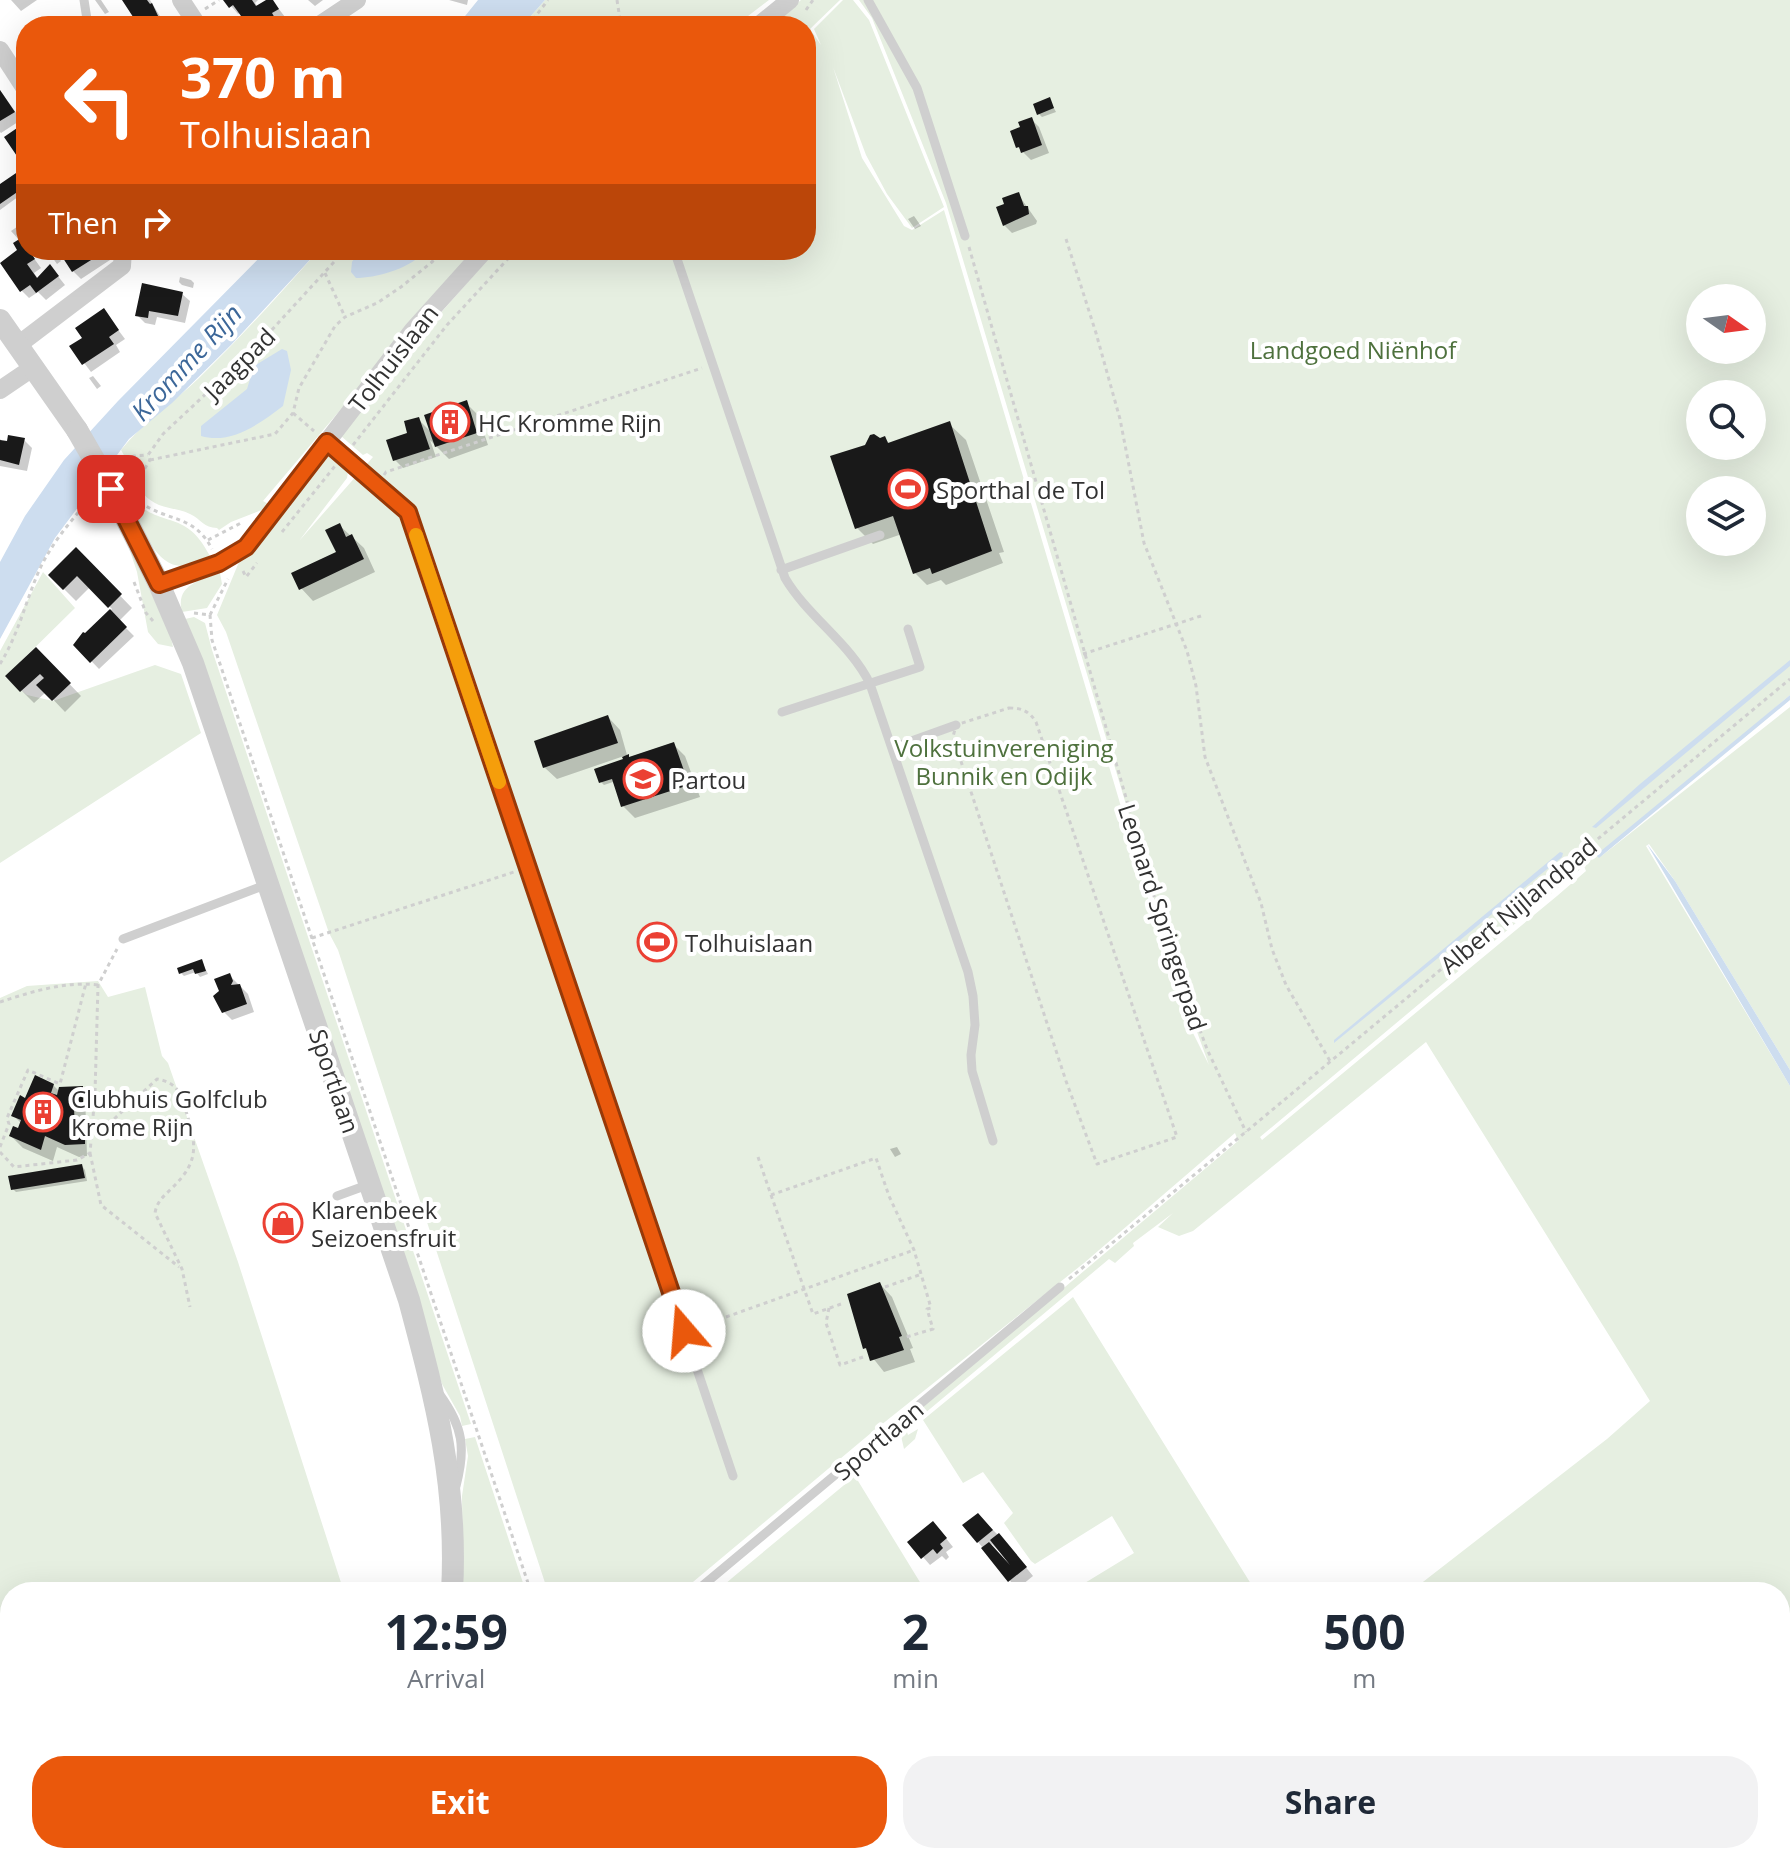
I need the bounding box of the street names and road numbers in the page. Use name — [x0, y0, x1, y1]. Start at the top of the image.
street label: Tolhuislaan — [341, 297, 445, 419]
street label: Jaagpad — [195, 320, 282, 407]
street label: Leonard Springerpad — [1111, 799, 1215, 1035]
street label: Albert Nijlandpad — [1432, 829, 1604, 981]
street label: Sportlaan — [302, 1025, 368, 1137]
street label: Sportlaan — [826, 1393, 930, 1487]

